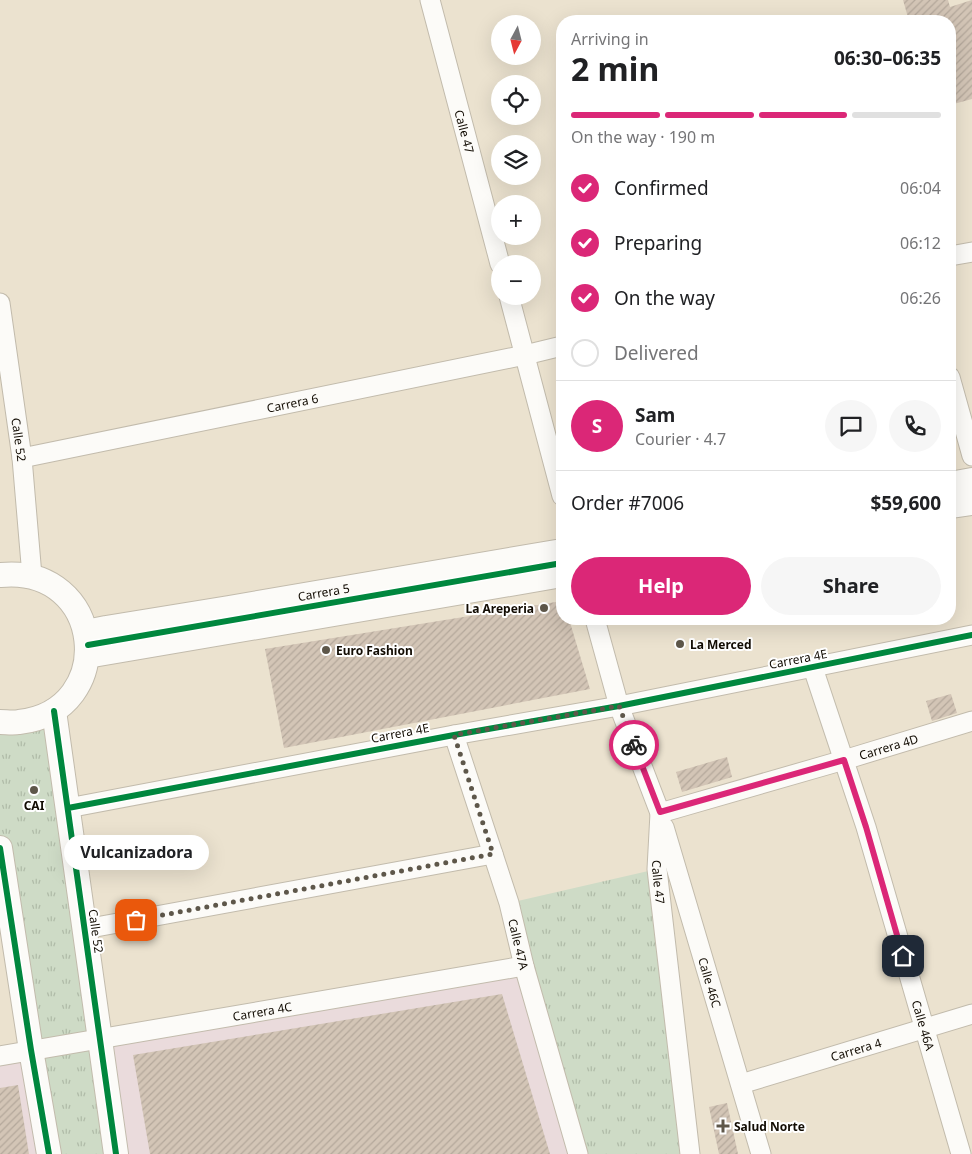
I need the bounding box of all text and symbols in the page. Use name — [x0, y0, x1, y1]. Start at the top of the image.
north arrow — [491, 15, 541, 65]
map controls — [491, 15, 541, 305]
text: Arriving in — [571, 28, 649, 50]
text: 06:30–06:35 — [834, 45, 941, 71]
text: 2 min — [571, 47, 659, 90]
button: locate — [491, 75, 541, 125]
street label: Calle 47 — [451, 108, 479, 155]
text: On the way · 190 m — [571, 126, 715, 148]
button: layers — [491, 135, 541, 185]
icon: check — [571, 174, 599, 202]
text: Confirmed — [614, 175, 709, 201]
text: 06:04 — [900, 177, 941, 199]
button: + — [491, 195, 541, 245]
icon: check — [571, 229, 599, 257]
text: Preparing — [614, 230, 702, 256]
text: 06:12 — [900, 232, 941, 254]
button: − — [491, 255, 541, 305]
icon: check — [571, 284, 599, 312]
text: On the way — [614, 285, 715, 311]
text: 06:26 — [900, 287, 941, 309]
text: Delivered — [614, 340, 699, 366]
street label: Carrera 6 — [265, 389, 320, 416]
button: chat — [825, 400, 877, 452]
button: phone — [889, 400, 941, 452]
text: Sam — [635, 402, 675, 428]
text: S — [592, 413, 602, 439]
street label: Calle 52 — [8, 417, 31, 462]
text: Courier · 4.7 — [635, 428, 726, 450]
text: Order #7006 — [571, 490, 684, 516]
text: $59,600 — [870, 490, 941, 516]
button: Help — [571, 557, 751, 615]
button: Share — [761, 557, 941, 615]
street label: Carrera 5 — [296, 579, 351, 605]
place label: La Areperia — [466, 600, 534, 617]
marker: La Areperia — [538, 602, 550, 614]
place label: La Merced — [690, 636, 752, 653]
marker: La Merced — [674, 638, 686, 650]
place label: Euro Fashion — [336, 642, 413, 659]
marker: Euro Fashion — [320, 644, 332, 656]
street label: Carrera 4E — [767, 645, 829, 673]
street label: Carrera 4E — [369, 719, 431, 747]
courier — [609, 720, 659, 770]
street label: Carrera 4D — [857, 729, 920, 763]
icon: bike — [620, 731, 648, 759]
marker: CAI — [28, 784, 40, 796]
place label: CAI — [24, 797, 45, 814]
callout: Vulcanizadora — [64, 835, 208, 870]
text: Vulcanizadora — [80, 841, 193, 863]
street label: Calle 47 — [648, 860, 670, 905]
pin — [115, 899, 157, 941]
icon: bag — [122, 906, 150, 934]
street label: Calle 52 — [85, 908, 108, 954]
street label: Calle 47A — [505, 917, 533, 972]
pin — [882, 935, 924, 977]
icon: home — [889, 942, 917, 970]
street label: Calle 46C — [695, 955, 726, 1010]
street label: Carrera 4C — [231, 997, 293, 1024]
street label: Calle 46A — [908, 998, 939, 1053]
street label: Carrera 4 — [828, 1033, 883, 1065]
place label: Salud Norte — [734, 1118, 805, 1135]
marker: Salud Norte — [716, 1119, 730, 1133]

